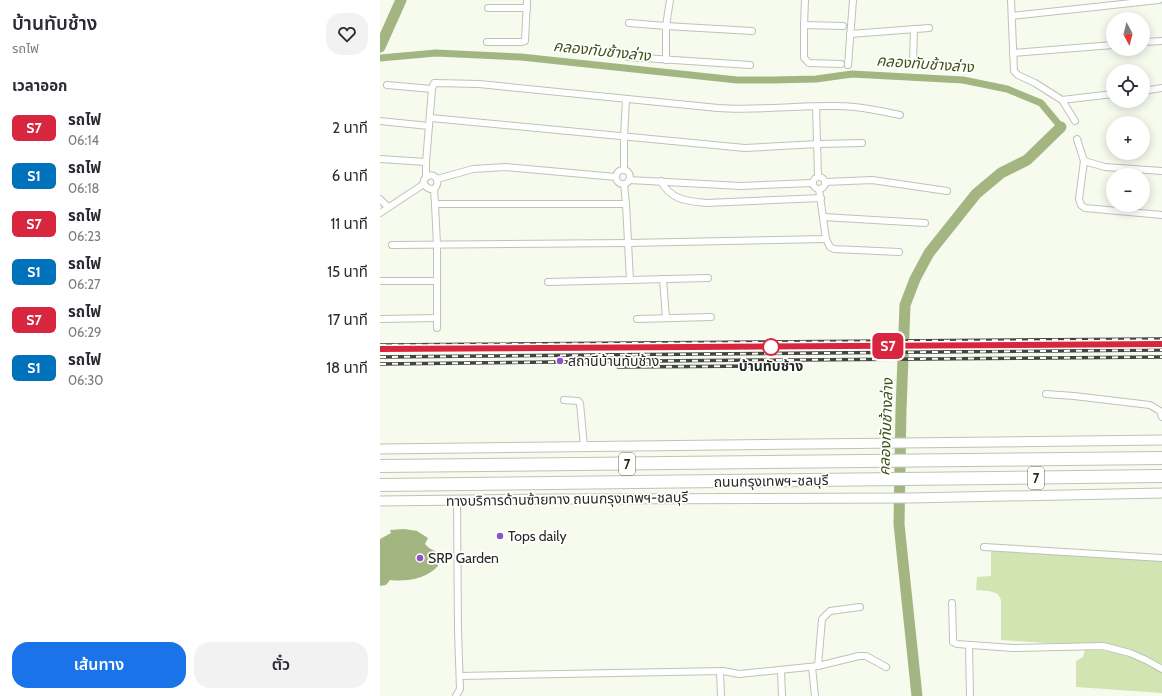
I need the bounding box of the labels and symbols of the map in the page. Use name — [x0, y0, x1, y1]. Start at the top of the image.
north arrow — [1106, 12, 1150, 56]
water label: คลองทับช้างล่าง — [552, 37, 652, 65]
water label: คลองทับช้างล่าง — [876, 52, 975, 76]
line badge: S7 — [870, 333, 906, 359]
marker: บ้านทับช้าง — [762, 338, 780, 356]
place label: สถานีบ้านทับช้าง — [568, 352, 659, 370]
marker: สถานีบ้านทับช้าง — [555, 356, 565, 366]
place label: บ้านทับช้าง — [739, 357, 803, 375]
water label: คลองทับช้างล่าง — [875, 377, 897, 476]
road number: 7 — [619, 453, 635, 475]
road number: 7 — [1028, 467, 1044, 489]
street label: ถนนกรุงเทพฯ-ชลบุรี — [713, 471, 829, 491]
street label: ทางบริการด้านซ้ายทาง ถนนกรุงเทพฯ-ชลบุรี — [446, 488, 688, 510]
place label: Tops daily — [508, 527, 567, 545]
marker: Tops daily — [495, 531, 505, 541]
place label: SRP Garden — [428, 549, 499, 567]
marker: SRP Garden — [415, 553, 425, 563]

